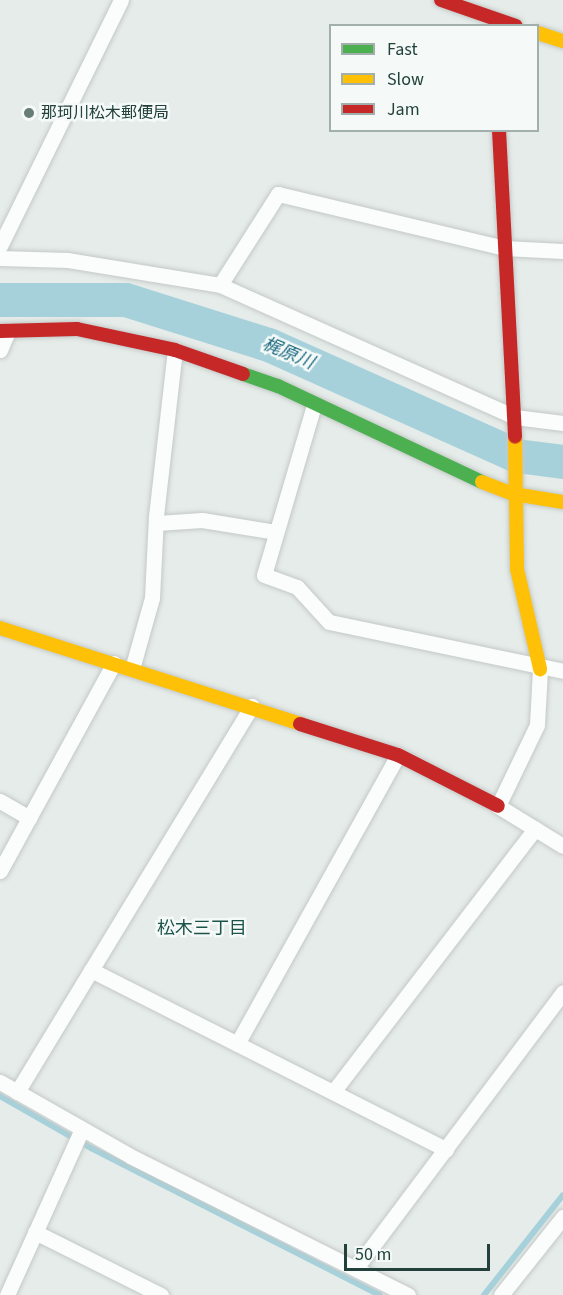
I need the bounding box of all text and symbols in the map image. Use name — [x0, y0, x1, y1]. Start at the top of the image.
legend — [329, 24, 539, 132]
text: Fast — [387, 37, 418, 62]
text: Slow — [387, 67, 424, 92]
text: Jam — [387, 97, 420, 122]
place label: 那珂川松木郵便局 — [41, 103, 169, 123]
marker: 那珂川松木郵便局 — [22, 106, 36, 120]
water label: 梶原川 — [259, 334, 317, 374]
district label: 松木三丁目 — [157, 918, 247, 940]
scale bar — [347, 1232, 492, 1270]
text: 50 m — [355, 1242, 391, 1267]

